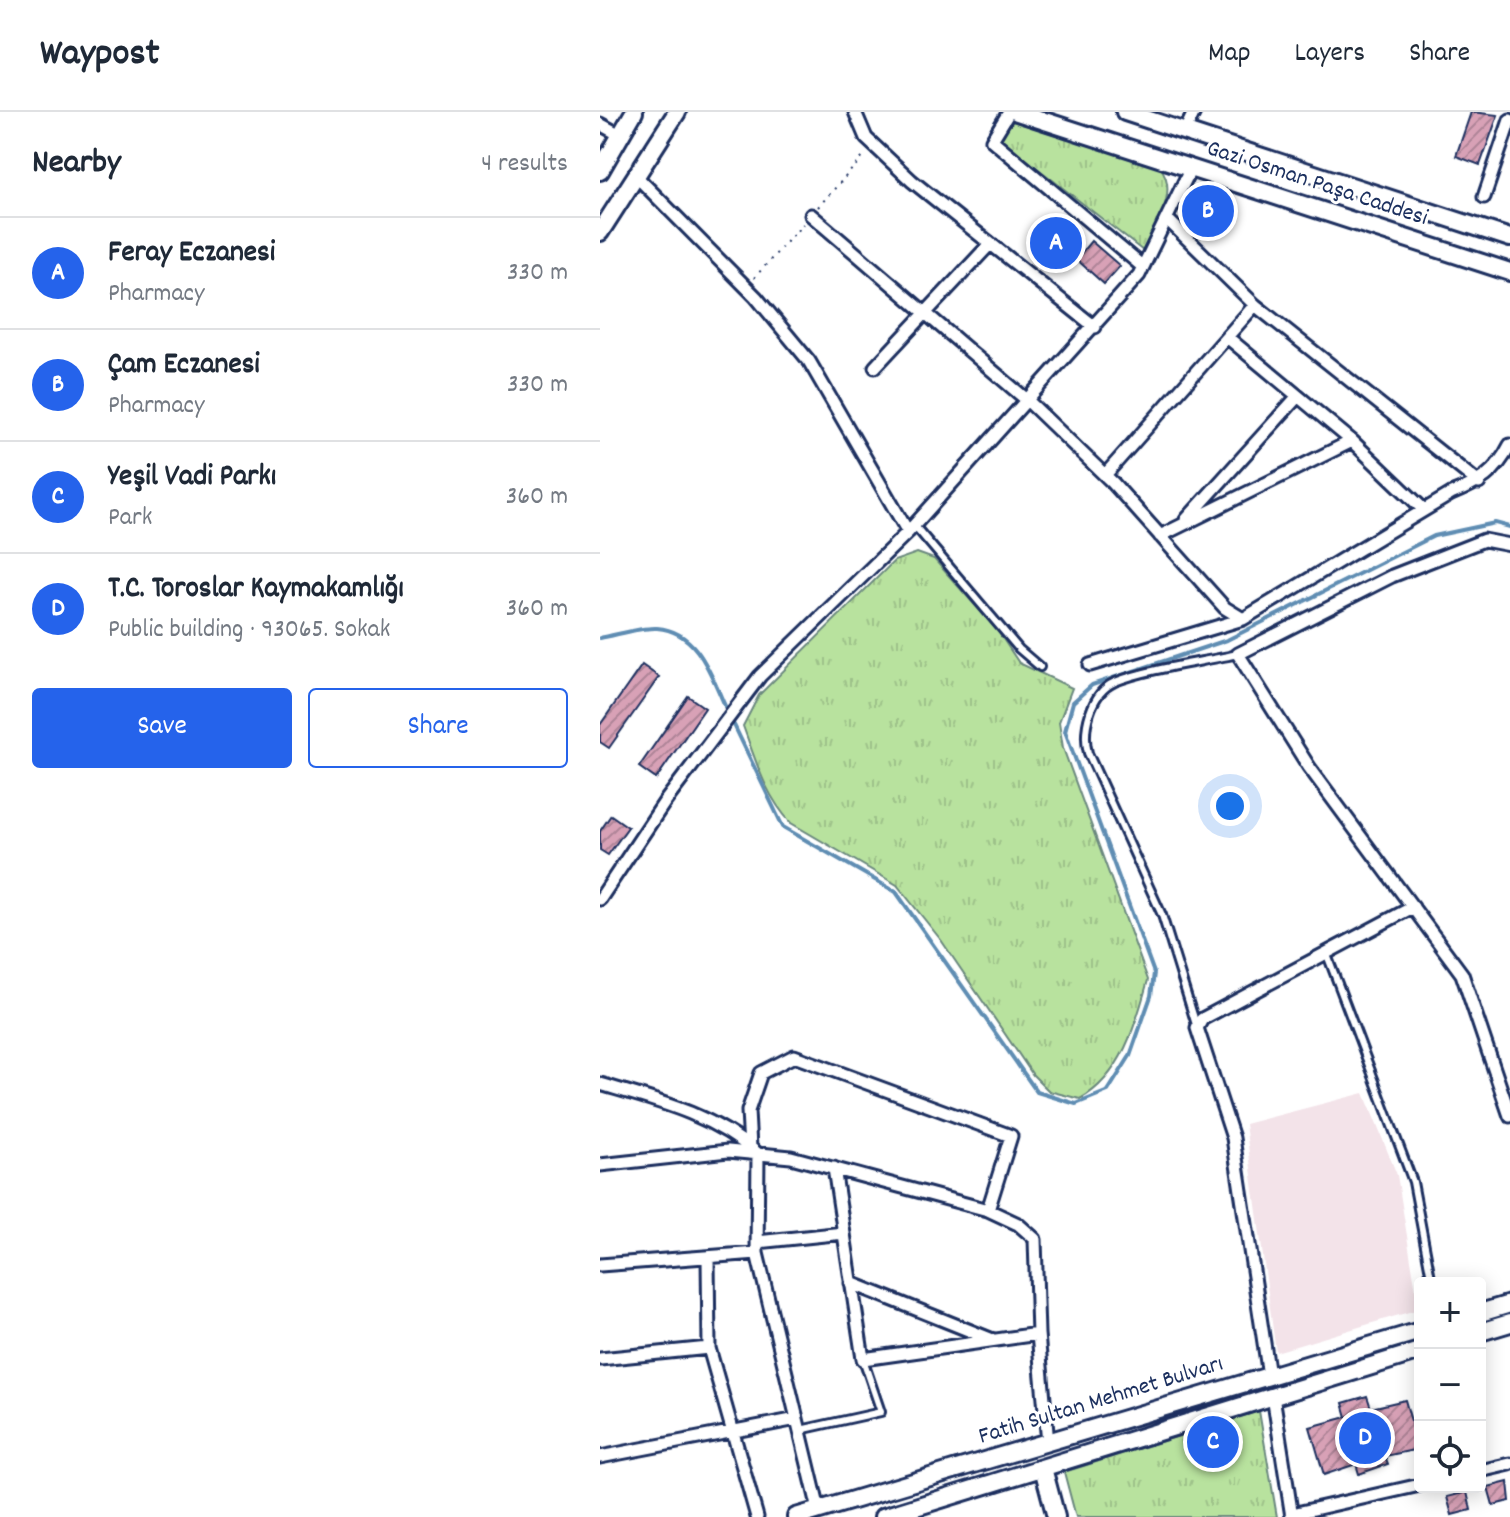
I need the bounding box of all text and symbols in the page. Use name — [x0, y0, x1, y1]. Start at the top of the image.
text: Waypost — [40, 28, 159, 83]
text: Map — [1208, 35, 1251, 75]
text: Layers — [1295, 35, 1365, 75]
text: Share — [1409, 35, 1470, 75]
street label: Gazi Osman Paşa Caddesi — [1202, 132, 1432, 236]
text: Nearby — [32, 140, 121, 189]
text: 4 results — [481, 146, 568, 183]
pin: B — [1182, 181, 1234, 241]
pin: A — [1030, 213, 1082, 273]
text: Feray Eczanesi — [108, 233, 275, 276]
text: A — [51, 255, 65, 292]
text: 330 m — [507, 255, 568, 292]
text: Pharmacy — [108, 276, 205, 313]
text: Çam Eczanesi — [108, 345, 260, 388]
text: B — [52, 367, 64, 404]
text: 330 m — [507, 367, 568, 404]
text: Pharmacy — [108, 388, 205, 425]
text: Yeşil Vadi Parkı — [108, 457, 276, 500]
text: C — [52, 479, 64, 516]
text: 360 m — [506, 479, 568, 516]
text: Park — [108, 500, 152, 537]
text: T.C. Toroslar Kaymakamlığı — [108, 569, 404, 612]
text: D — [51, 591, 65, 628]
text: 360 m — [506, 591, 568, 628]
text: Public building · 93065. Sokak — [108, 612, 390, 649]
button: Save — [32, 688, 292, 768]
button: Share — [308, 688, 568, 768]
your location — [1210, 786, 1250, 826]
map controls — [1414, 1277, 1486, 1493]
button: + — [1414, 1277, 1486, 1349]
street label: Fatih Sultan Mehmet Bulvarı — [975, 1348, 1227, 1454]
button: − — [1414, 1349, 1486, 1421]
pin: D — [1339, 1408, 1391, 1468]
pin: C — [1187, 1412, 1239, 1472]
button: locate — [1414, 1421, 1486, 1493]

